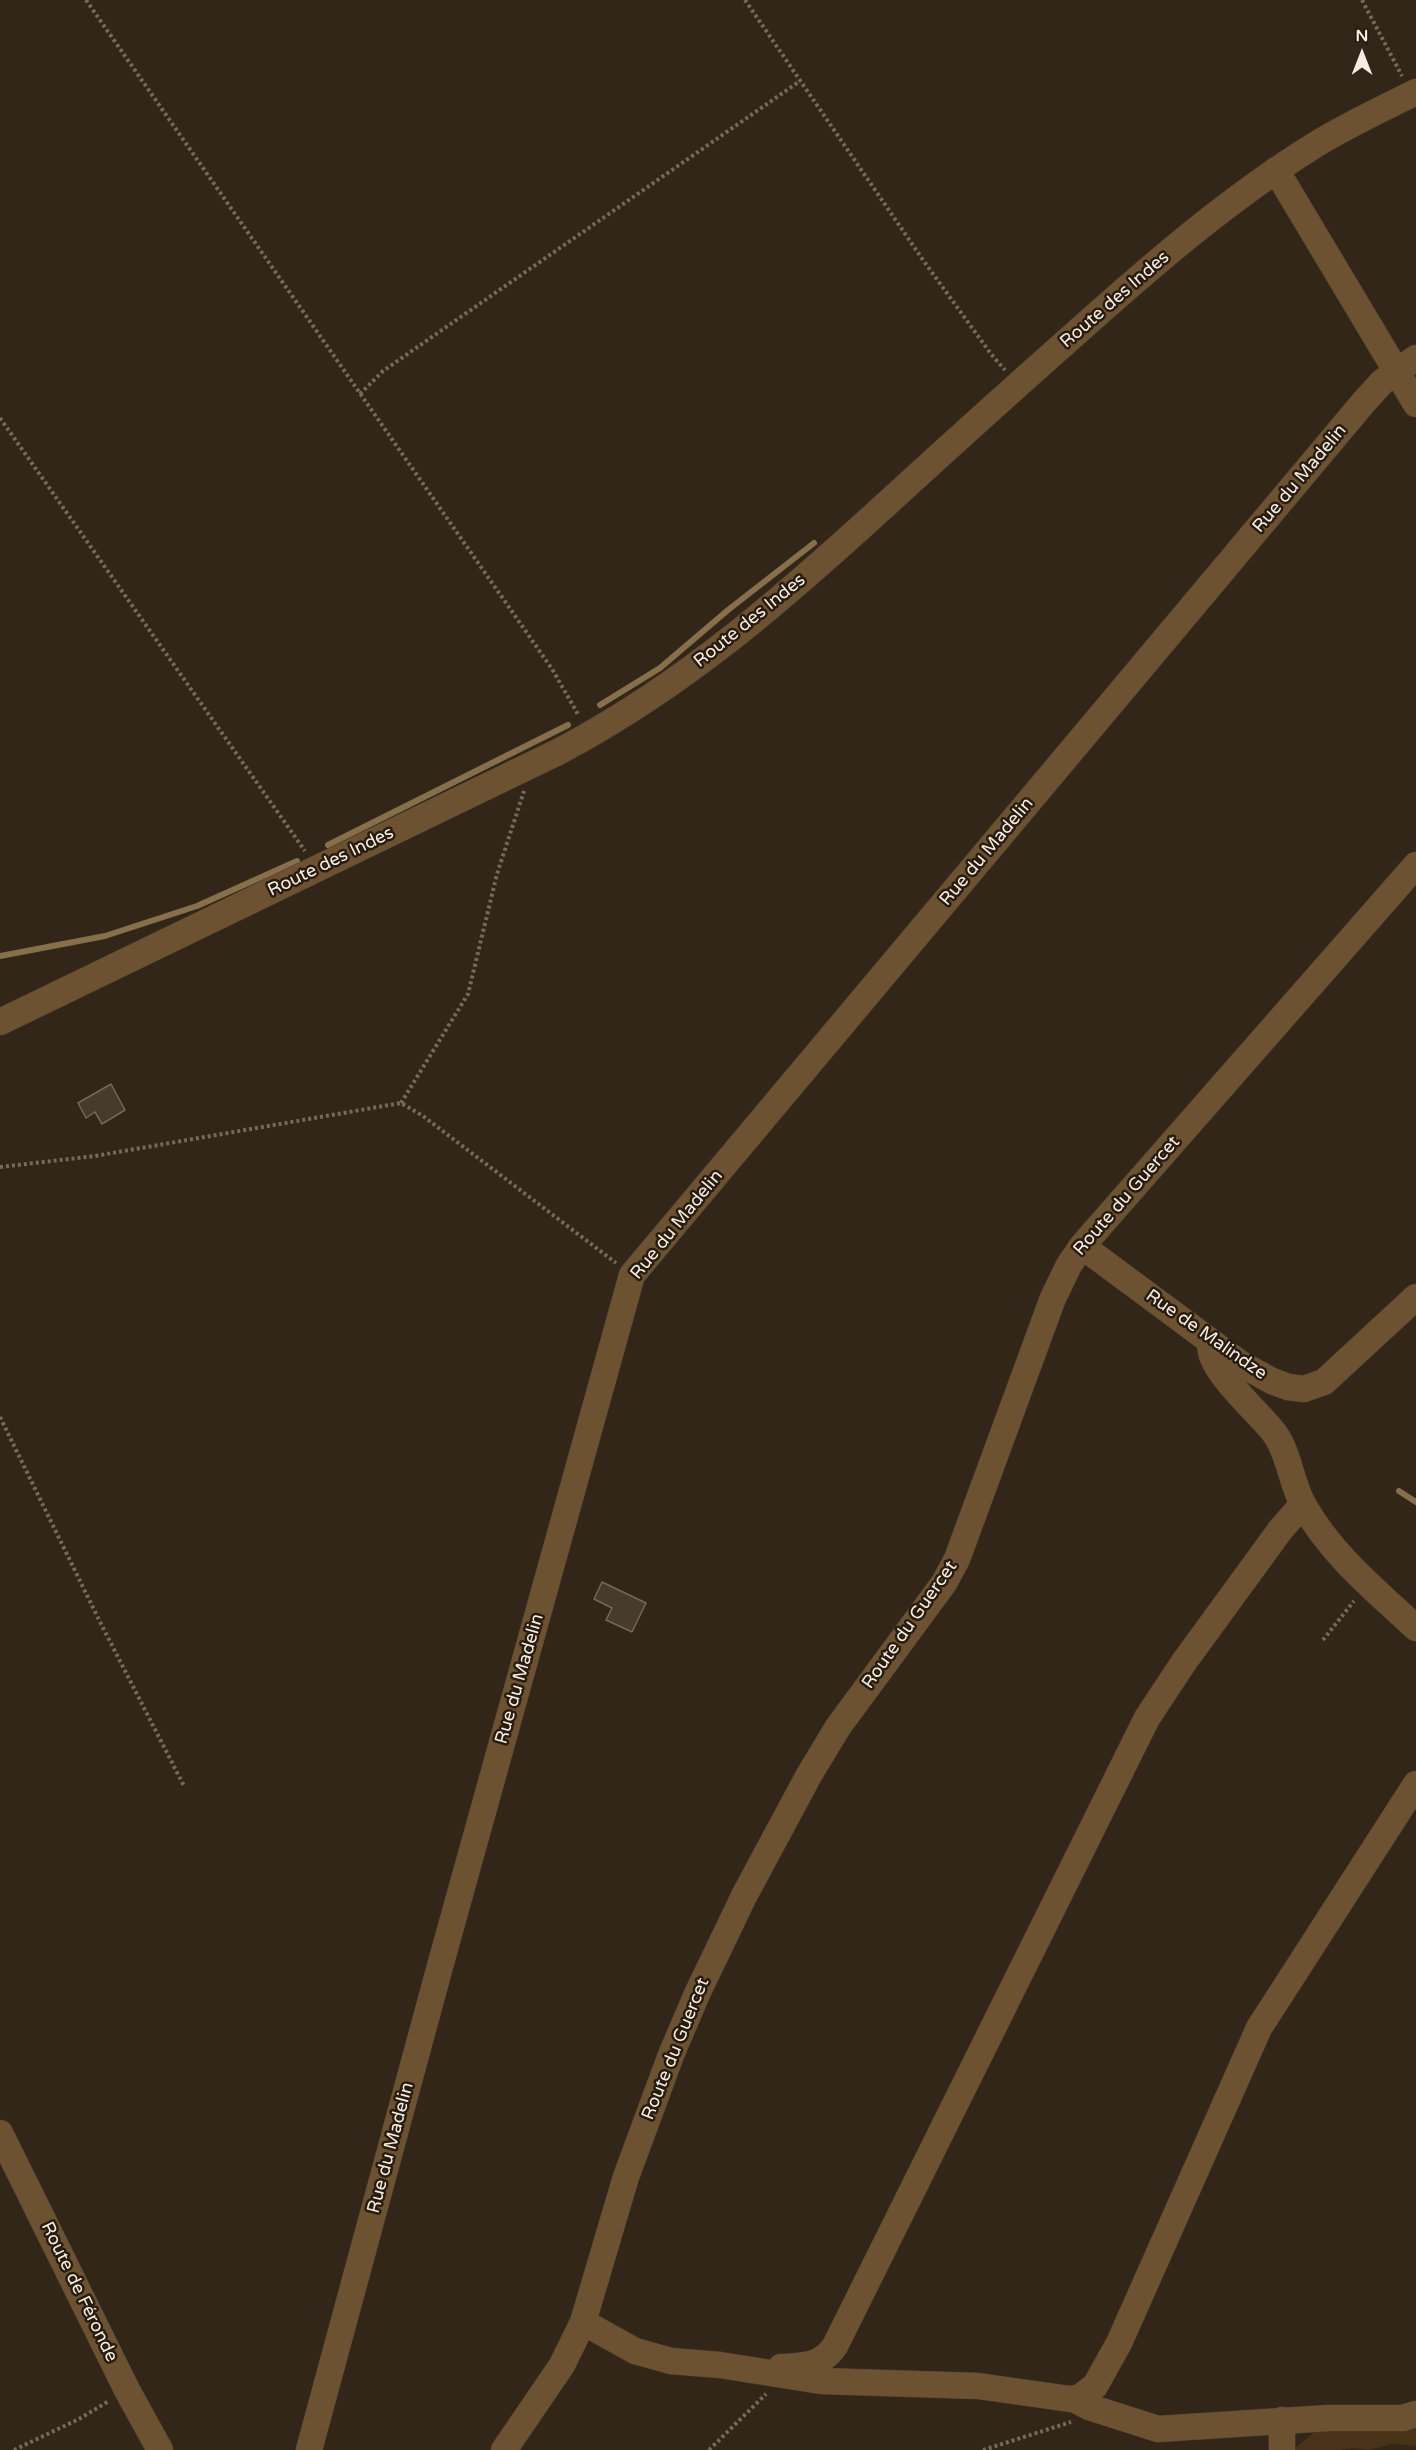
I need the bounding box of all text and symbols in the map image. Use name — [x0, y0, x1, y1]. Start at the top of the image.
north arrow — [1332, 24, 1392, 84]
text: N — [1356, 26, 1368, 46]
street label: Route des Indes — [1056, 247, 1174, 353]
street label: Rue du Madelin — [1248, 420, 1352, 538]
street label: Route des Indes — [690, 569, 810, 673]
street label: Rue du Madelin — [935, 793, 1039, 911]
street label: Route des Indes — [265, 822, 397, 902]
street label: Route du Guercet — [1069, 1132, 1185, 1260]
street label: Rue du Madelin — [626, 1166, 728, 1284]
street label: Rue de Malindze — [1141, 1285, 1271, 1385]
street label: Route du Guercet — [858, 1557, 962, 1693]
street label: Rue du Madelin — [491, 1611, 549, 1747]
street label: Route du Guercet — [638, 1975, 714, 2123]
street label: Rue du Madelin — [363, 2080, 419, 2216]
street label: Route de Féronde — [36, 2218, 122, 2366]

